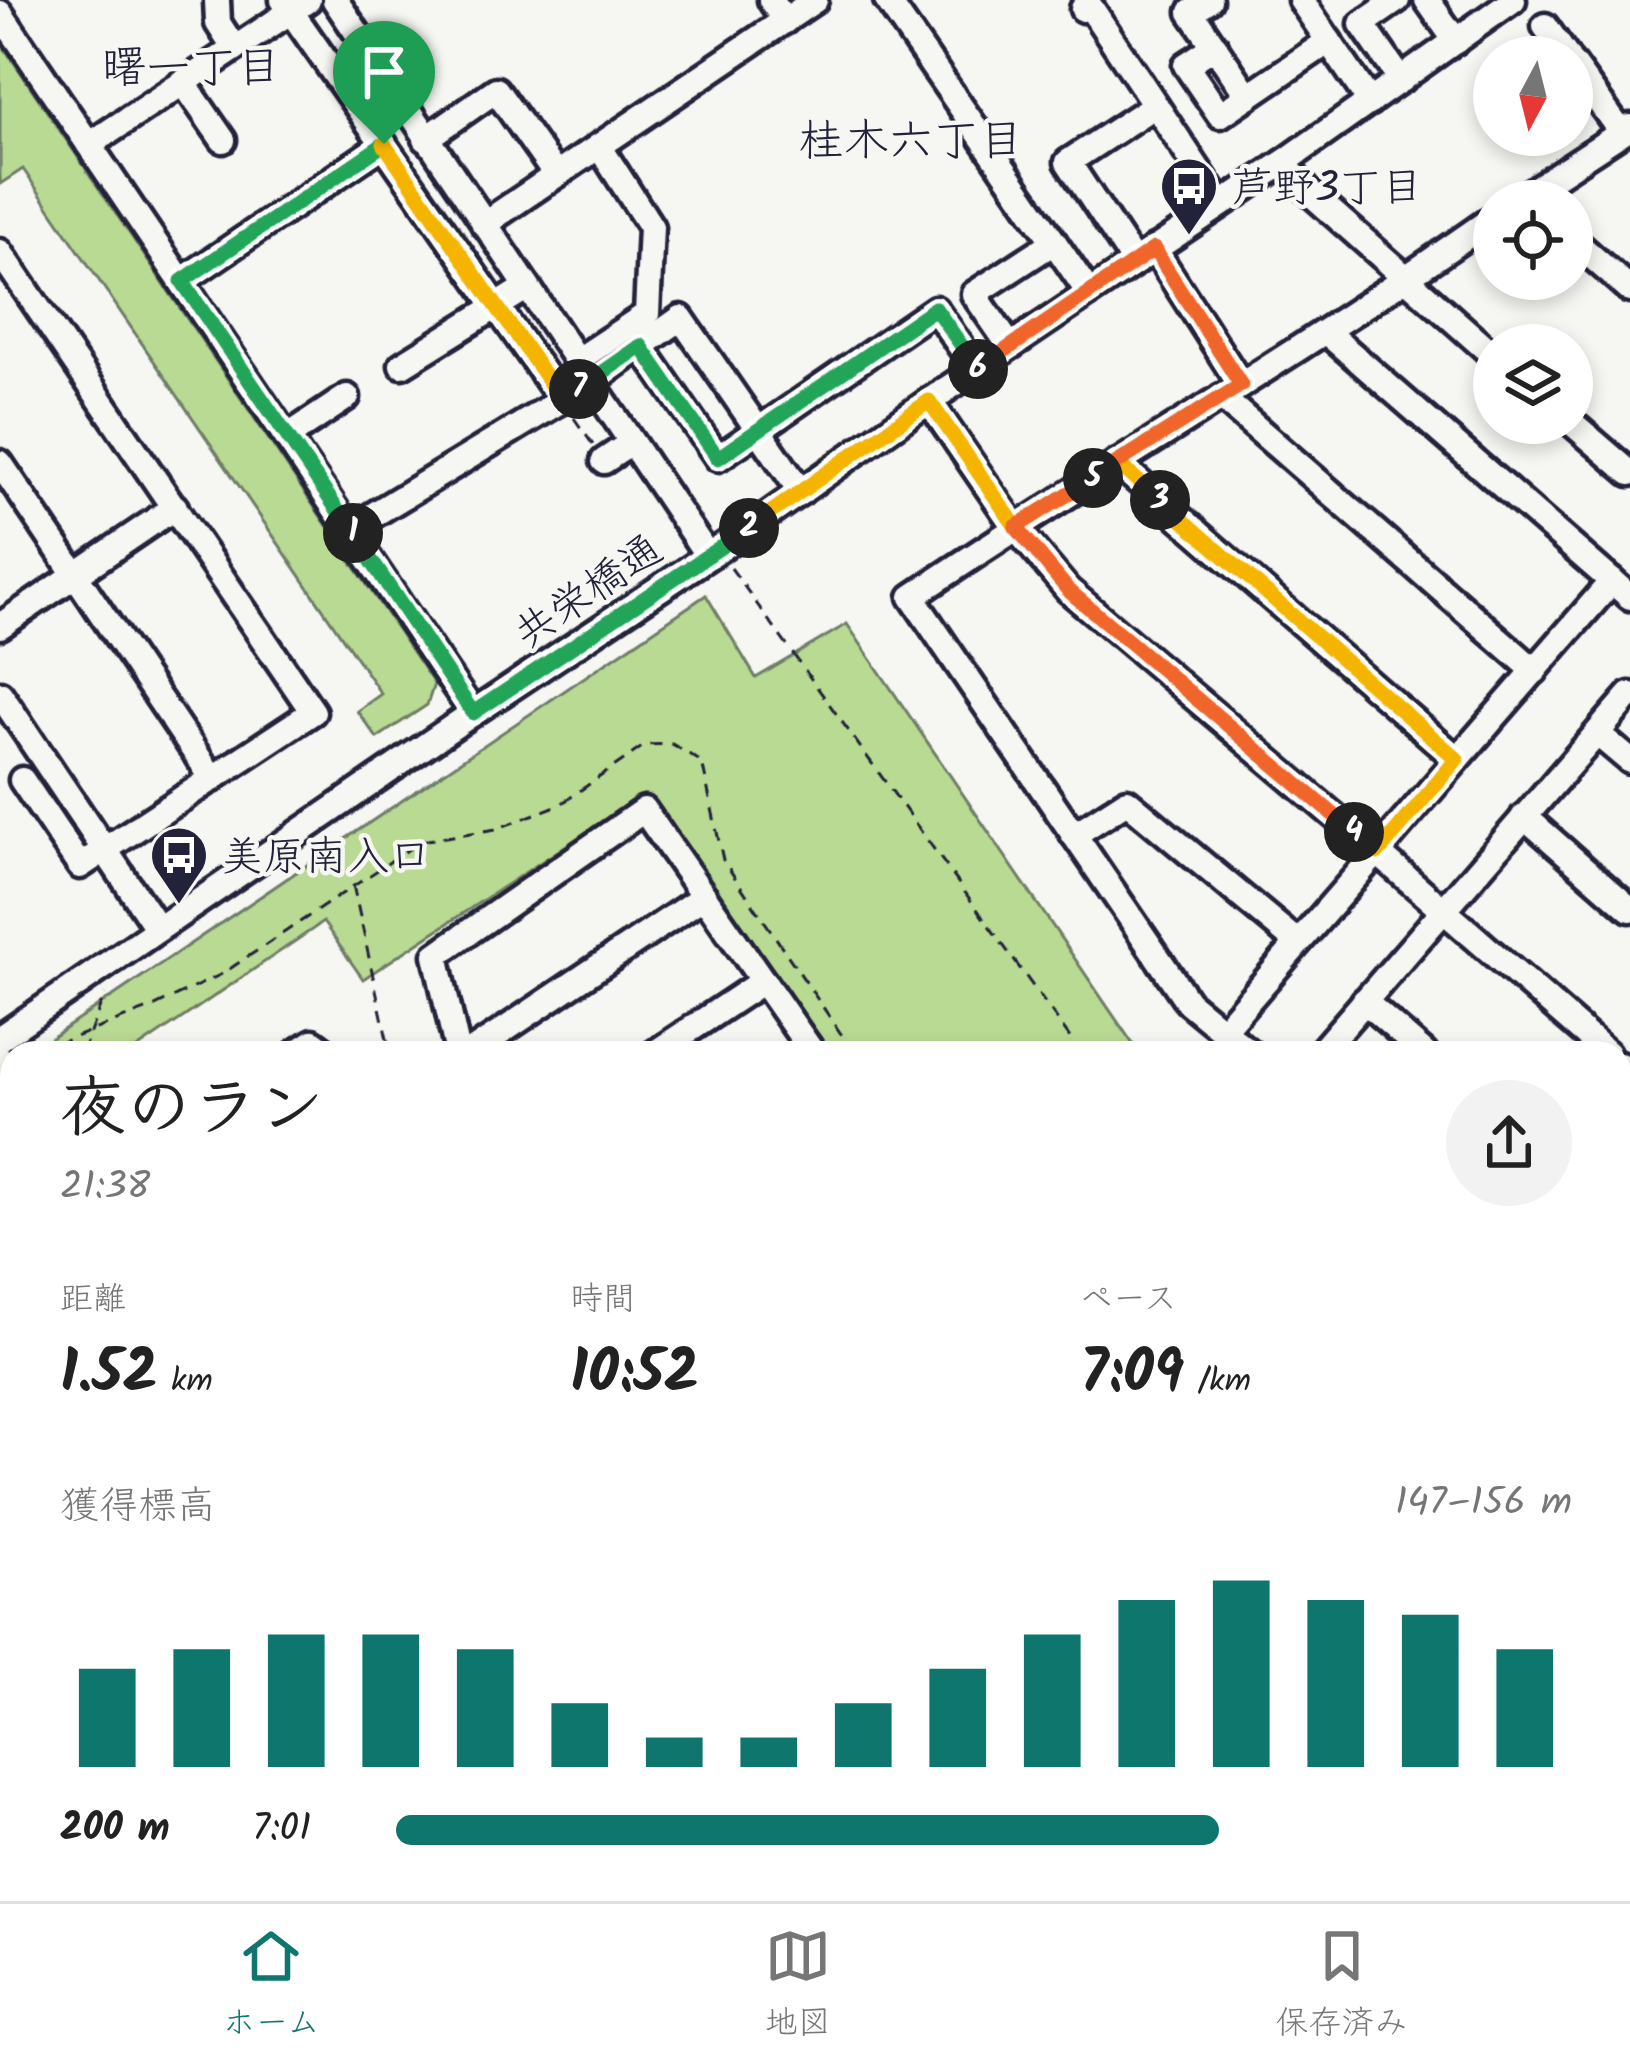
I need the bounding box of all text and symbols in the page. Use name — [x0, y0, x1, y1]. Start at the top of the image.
pin — [333, 21.0, 435, 144]
district label: 曙一丁目 — [101, 34, 281, 106]
north arrow — [1473, 36, 1593, 156]
map controls — [1473, 36, 1593, 444]
icon: arrive — [351, 39, 417, 105]
district label: 桂木六丁目 — [798, 107, 1024, 179]
bus stop icon: 芦野3丁目 — [1158, 155, 1220, 237]
place label: 芦野3丁目 — [1231, 156, 1423, 223]
button: locate — [1473, 180, 1593, 300]
button: layers — [1473, 324, 1593, 444]
pin: 6 — [948, 339, 1008, 399]
text: 6 — [969, 342, 987, 395]
pin: 7 — [549, 359, 609, 419]
text: 7 — [571, 362, 587, 415]
pin: 5 — [1063, 448, 1123, 508]
text: 5 — [1085, 451, 1101, 504]
pin: 3 — [1130, 470, 1190, 530]
text: 3 — [1151, 473, 1169, 526]
pin: 2 — [719, 498, 779, 558]
text: 2 — [739, 501, 759, 554]
pin: 1 — [323, 503, 383, 563]
text: 1 — [348, 506, 358, 559]
street label: 共栄橋通 — [501, 518, 677, 668]
pin: 4 — [1324, 802, 1384, 862]
text: 4 — [1345, 805, 1363, 858]
bus stop icon: 美原南入口 — [148, 824, 210, 906]
place label: 美原南入口 — [221, 825, 431, 892]
text: 夜のラン — [60, 1059, 324, 1164]
button: share — [1446, 1080, 1572, 1206]
text: 21:38 — [60, 1157, 150, 1219]
text: 距離 — [60, 1274, 126, 1327]
text: 時間 — [570, 1274, 636, 1327]
text: ペース — [1080, 1274, 1177, 1327]
text: 1.52 — [60, 1327, 158, 1423]
text: 10:52 — [570, 1327, 699, 1423]
text: 7:09 — [1080, 1327, 1184, 1423]
text: km — [158, 1356, 213, 1409]
text: /km — [1184, 1356, 1251, 1409]
text: 147–156 m — [1395, 1473, 1572, 1535]
text: 獲得標高 — [60, 1477, 216, 1539]
text: 200 m — [60, 1799, 170, 1861]
text: 7:01 — [252, 1799, 311, 1861]
tab: ホーム — [222, 1923, 320, 2051]
tab: 地図 — [765, 1923, 831, 2051]
tab: 保存済み — [1276, 1923, 1408, 2051]

